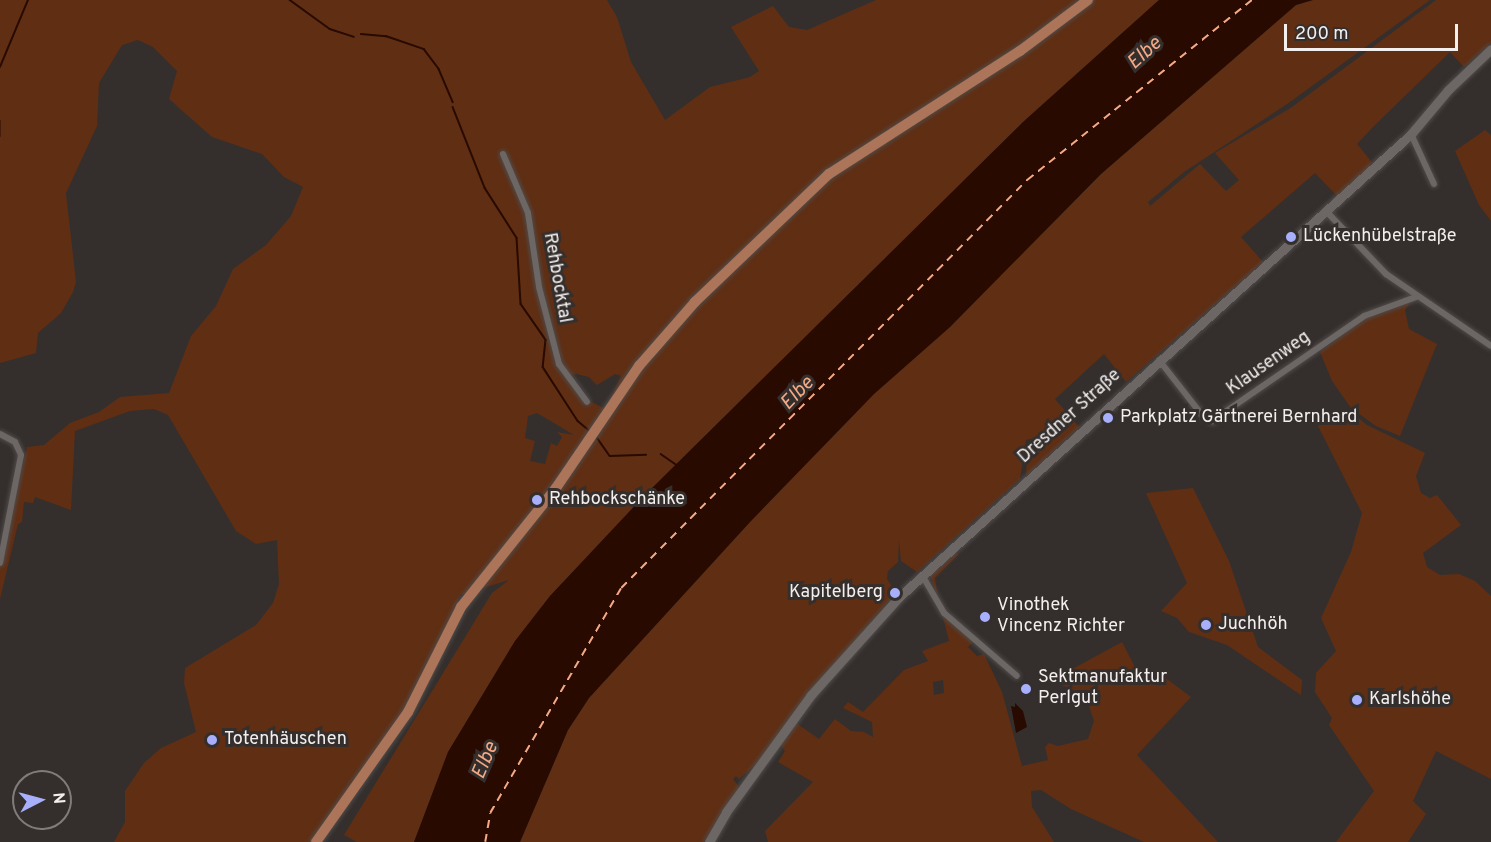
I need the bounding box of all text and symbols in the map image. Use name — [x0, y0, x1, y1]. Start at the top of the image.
scale bar — [1287, 12, 1461, 50]
text: 200 m — [1295, 23, 1348, 46]
water label: Elbe — [1123, 32, 1167, 76]
place label: Lückenhübelstraße — [1303, 226, 1456, 248]
marker: Lückenhübelstraße — [1284, 230, 1298, 244]
street label: Rehbocktal — [537, 231, 575, 325]
street label: Klausenweg — [1223, 327, 1315, 401]
street label: Dresdner Straße — [1014, 365, 1126, 469]
water label: Elbe — [776, 372, 820, 416]
place label: Parkplatz Gärtnerei Bernhard — [1120, 407, 1357, 429]
marker: Parkplatz Gärtnerei Bernhard — [1101, 411, 1115, 425]
place label: Rehbockschänke — [549, 489, 685, 511]
marker: Rehbockschänke — [530, 493, 544, 507]
place label: Kapitelberg — [789, 582, 883, 604]
marker: Kapitelberg — [888, 586, 902, 600]
place label: Vinothek Vincenz Richter — [997, 596, 1125, 638]
marker: Vinothek Vincenz Richter — [978, 610, 992, 624]
place label: Juchhöh — [1218, 614, 1288, 636]
marker: Juchhöh — [1199, 618, 1213, 632]
place label: Sektmanufaktur Perlgut — [1038, 668, 1167, 710]
marker: Sektmanufaktur Perlgut — [1019, 682, 1033, 696]
place label: Karlshöhe — [1369, 689, 1451, 711]
marker: Karlshöhe — [1350, 693, 1364, 707]
place label: Totenhäuschen — [224, 729, 347, 751]
marker: Totenhäuschen — [205, 733, 219, 747]
water label: Elbe — [468, 739, 504, 783]
north arrow — [12, 770, 72, 830]
text: N — [47, 792, 68, 805]

